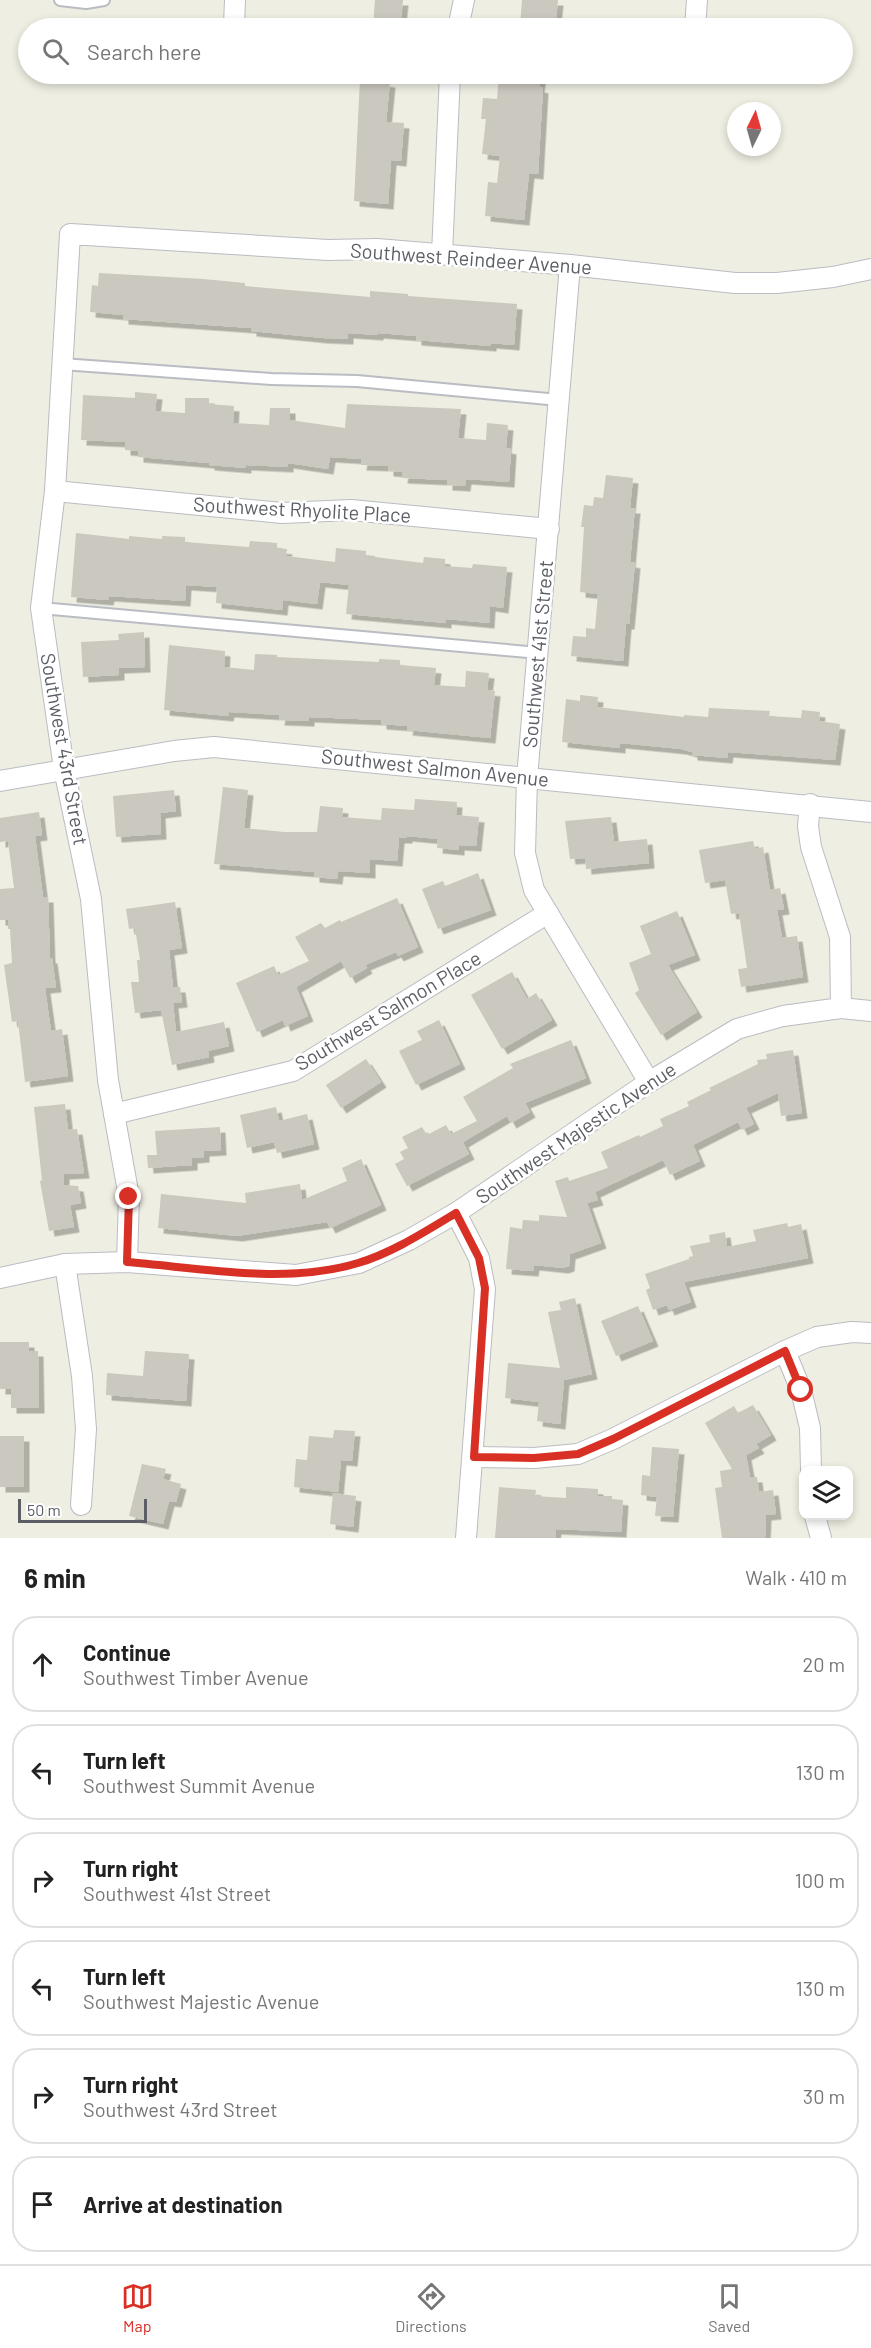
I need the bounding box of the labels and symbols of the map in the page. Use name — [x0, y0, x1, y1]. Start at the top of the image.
north arrow — [727, 102, 781, 156]
street label: Southwest Reindeer Avenue — [349, 238, 593, 278]
street label: Southwest Rhyolite Place — [192, 491, 412, 527]
street label: Southwest 41st Street — [517, 559, 557, 749]
street label: Southwest 43rd Street — [36, 651, 94, 847]
street label: Southwest Salmon Avenue — [320, 743, 550, 791]
street label: Southwest Salmon Place — [290, 945, 485, 1075]
street label: Southwest Majestic Avenue — [471, 1056, 680, 1208]
route end — [115, 1183, 141, 1209]
route start — [787, 1376, 813, 1402]
scale bar — [18, 1496, 147, 1524]

